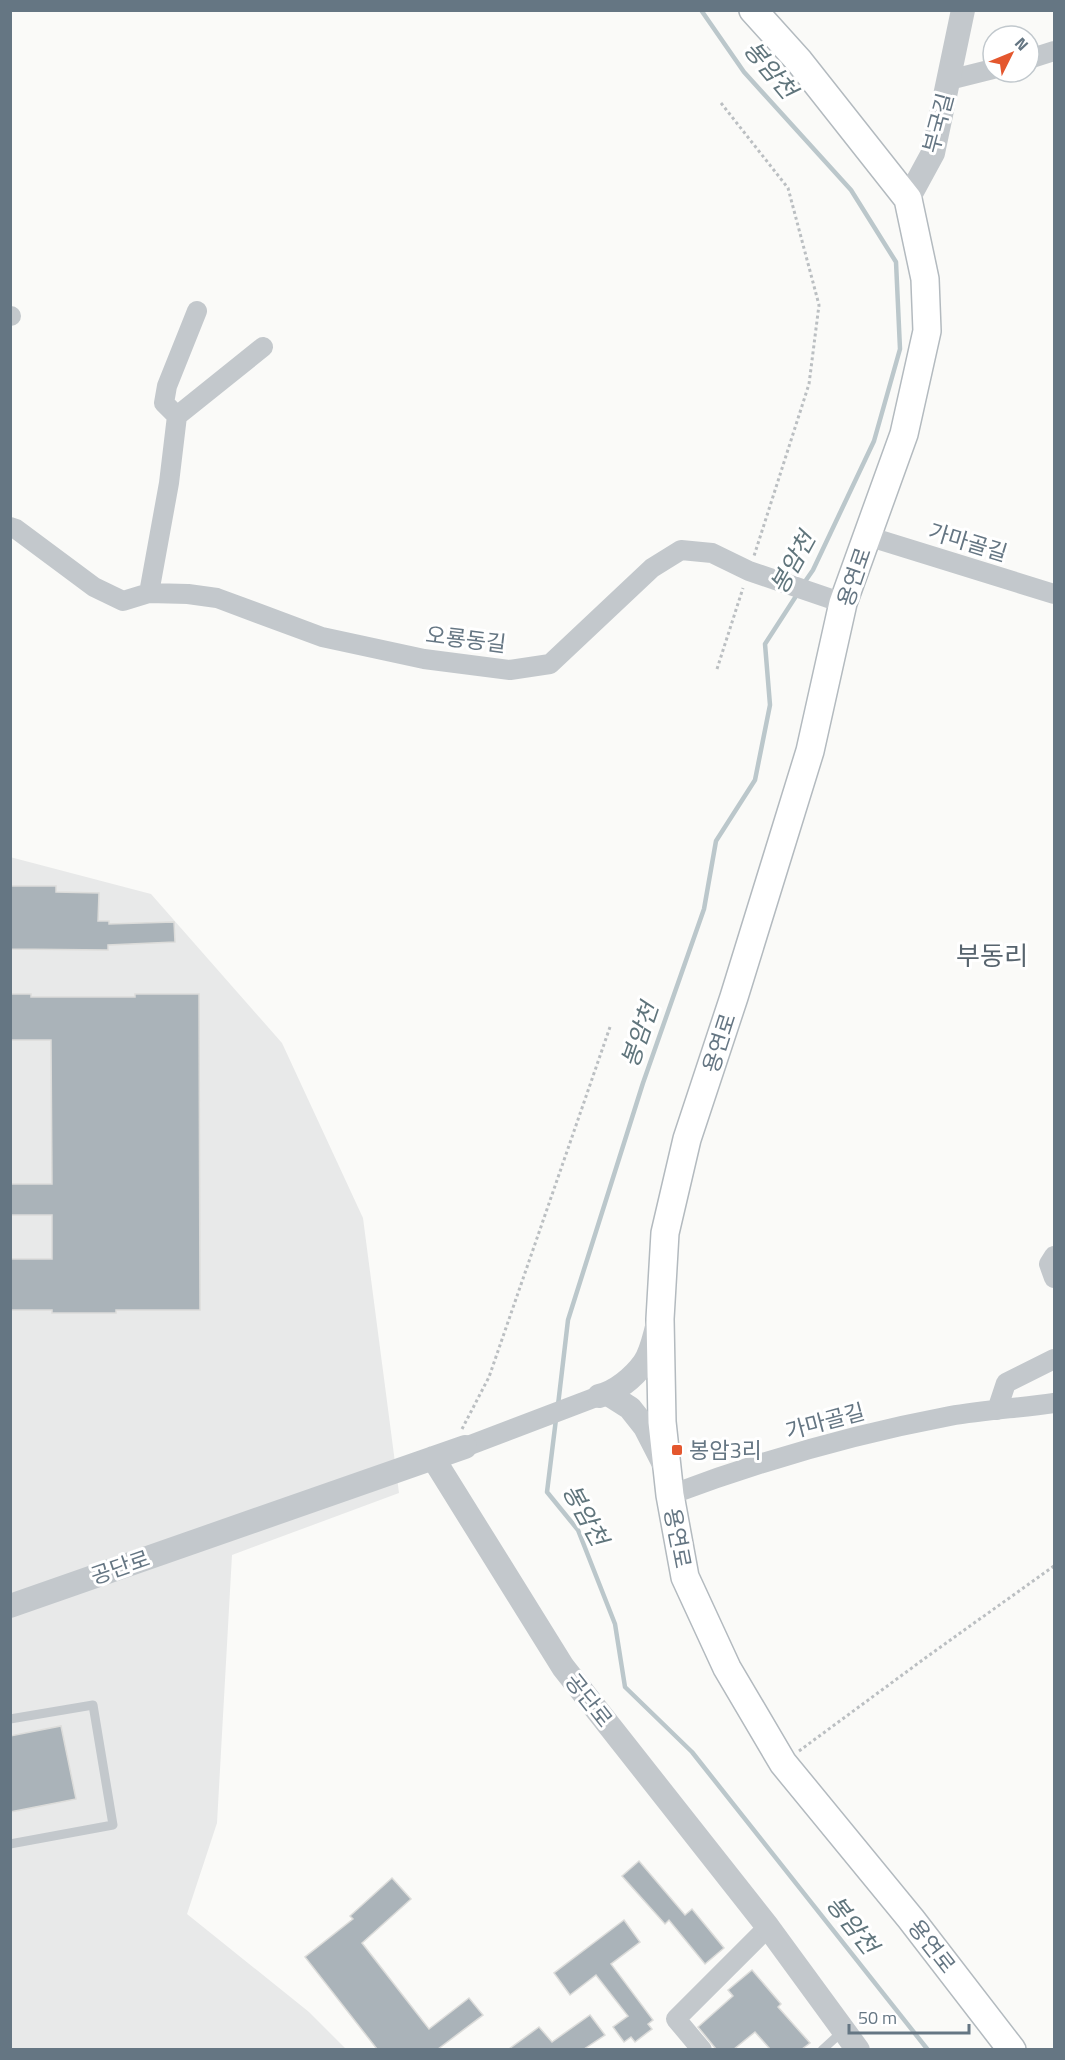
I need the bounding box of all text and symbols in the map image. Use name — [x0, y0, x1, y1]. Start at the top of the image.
north arrow — [981, 24, 1041, 84]
water label: 봉암천 — [736, 32, 808, 109]
text: N — [1009, 32, 1035, 56]
street label: 부국길 — [914, 89, 962, 157]
street label: 가마골길 — [924, 514, 1012, 570]
water label: 봉암천 — [760, 522, 825, 600]
street label: 용연로 — [828, 543, 880, 611]
street label: 오룡동길 — [424, 617, 508, 661]
district label: 부동리 — [956, 936, 1028, 975]
water label: 봉암천 — [611, 995, 668, 1072]
street label: 용연로 — [693, 1009, 745, 1077]
street label: 가마골길 — [781, 1394, 869, 1448]
place label: 봉암3리 — [689, 1433, 762, 1467]
marker: 봉암3리 — [670, 1443, 684, 1457]
water label: 봉암천 — [554, 1477, 619, 1555]
street label: 용연로 — [656, 1505, 700, 1571]
street label: 공단로 — [86, 1541, 154, 1593]
street label: 공단로 — [557, 1666, 621, 1734]
water label: 봉암천 — [818, 1887, 889, 1964]
street label: 용연로 — [900, 1912, 964, 1980]
scale bar — [849, 1997, 969, 2035]
text: 50 m — [858, 2004, 897, 2031]

